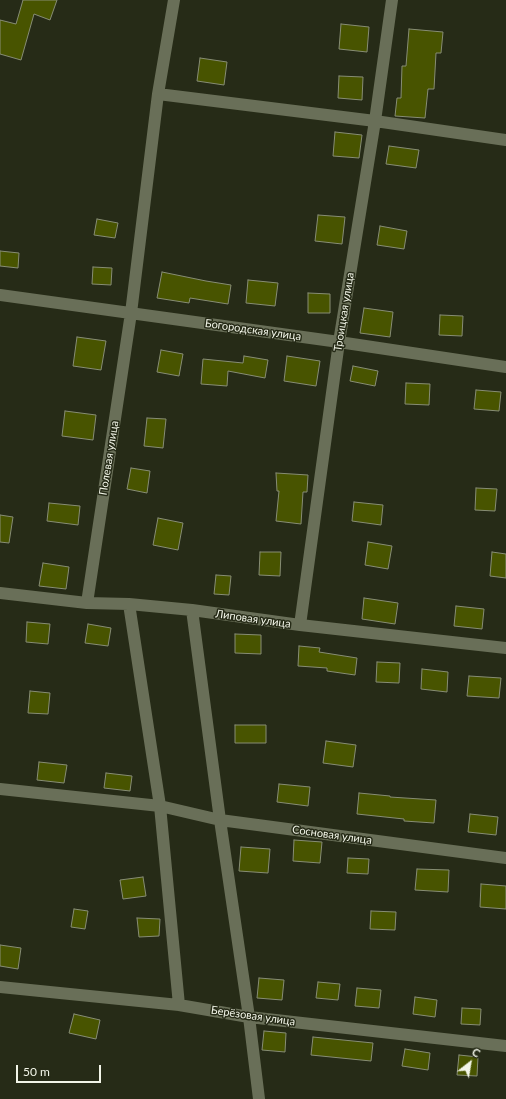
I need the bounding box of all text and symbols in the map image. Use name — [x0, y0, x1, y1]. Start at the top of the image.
street label: Троицкая улица — [331, 271, 357, 353]
street label: Богородская улица — [204, 317, 302, 343]
street label: Полевая улица — [97, 420, 121, 496]
street label: Липовая улица — [215, 607, 291, 631]
street label: Сосновая улица — [291, 823, 373, 847]
street label: Берёзовая улица — [210, 1004, 296, 1028]
north arrow — [450, 1043, 490, 1083]
text: С — [470, 1045, 483, 1060]
scale bar — [18, 1057, 103, 1083]
text: 50 m — [23, 1064, 50, 1079]

